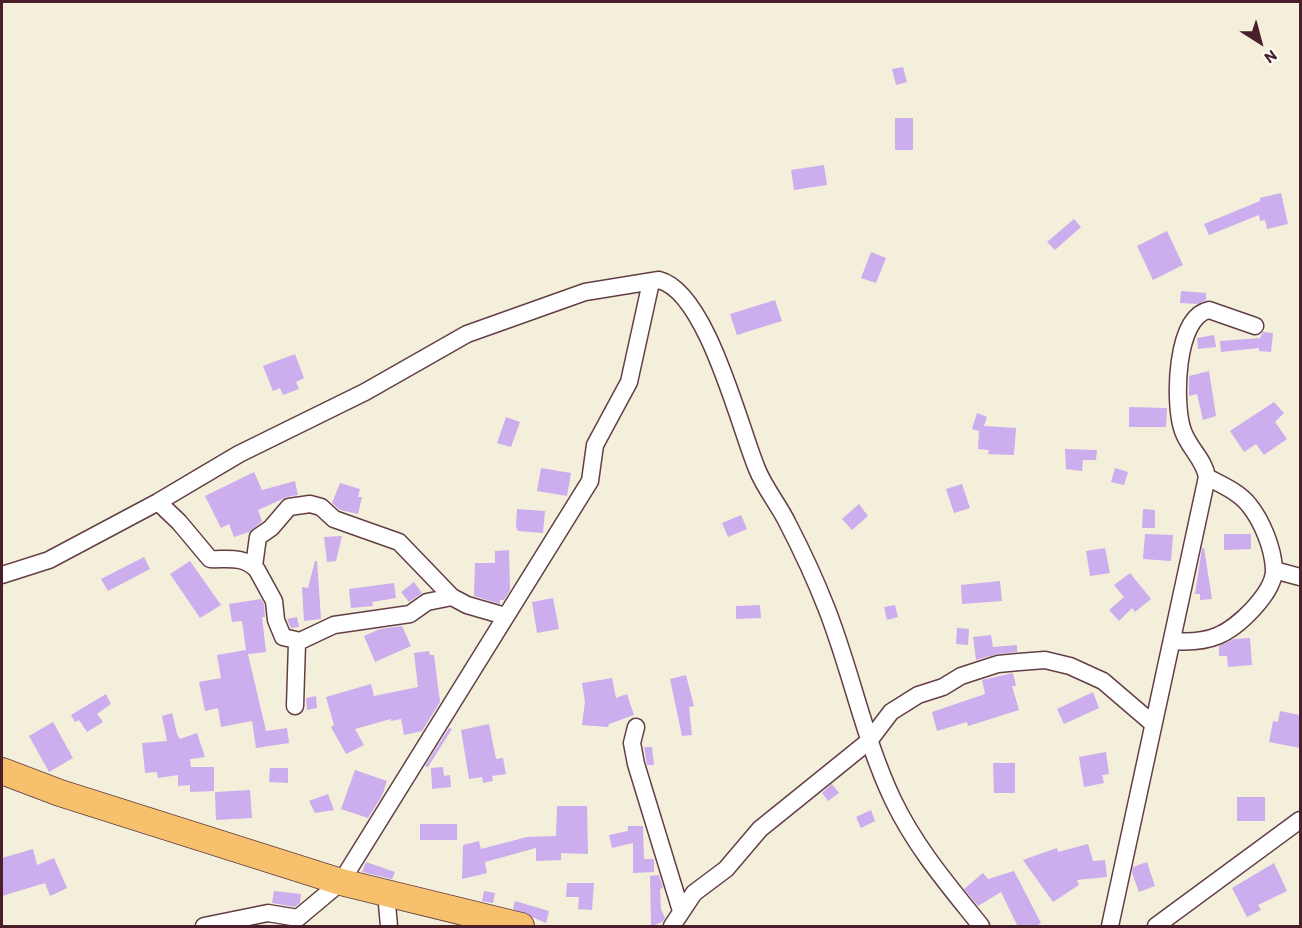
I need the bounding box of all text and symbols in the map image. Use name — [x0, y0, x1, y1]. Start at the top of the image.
north arrow — [1230, 12, 1290, 72]
text: N — [1261, 46, 1281, 68]

